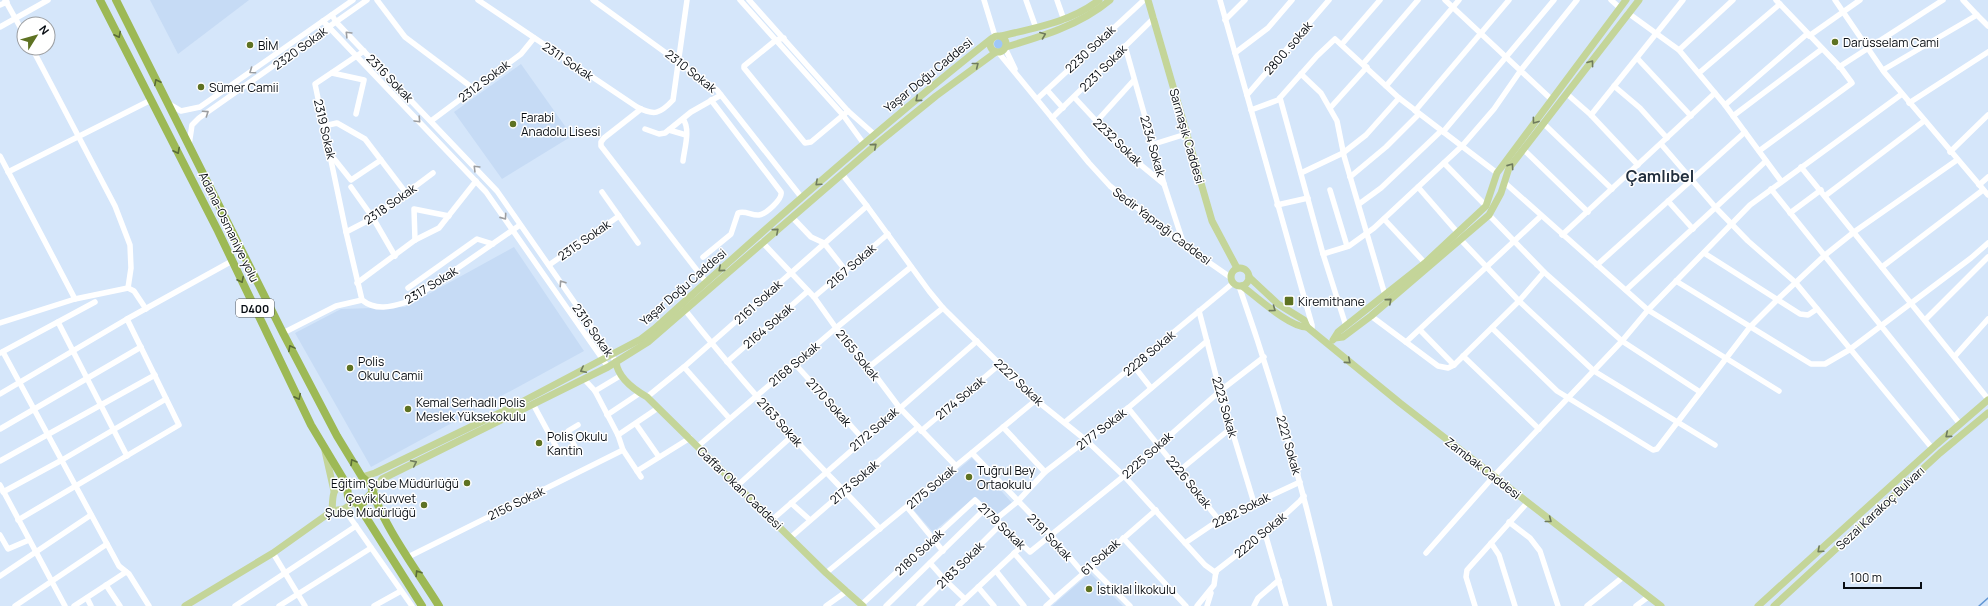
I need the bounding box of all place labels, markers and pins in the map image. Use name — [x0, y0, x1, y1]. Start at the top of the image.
place label: Darüsselam Cami — [1843, 34, 1939, 51]
place label: BİM — [258, 37, 278, 54]
marker: Darüsselam Cami — [1830, 37, 1840, 47]
marker: BİM — [245, 40, 255, 50]
place label: Sümer Camii — [209, 79, 278, 96]
marker: Sümer Camii — [196, 82, 206, 92]
place label: Farabi Anadolu Lisesi — [521, 109, 600, 140]
marker: Farabi Anadolu Lisesi — [508, 119, 518, 129]
place label: Kiremithane — [1298, 293, 1365, 310]
marker: Kiremithane — [1283, 295, 1295, 307]
place label: Polis Okulu Camii — [358, 353, 423, 384]
marker: Polis Okulu Camii — [345, 363, 355, 373]
place label: Kemal Serhadlı Polis Meslek Yüksekokulu — [416, 394, 526, 425]
marker: Kemal Serhadlı Polis Meslek Yüksekokulu — [403, 404, 413, 414]
place label: Polis Okulu Kantin — [547, 428, 607, 459]
marker: Polis Okulu Kantin — [534, 438, 544, 448]
place label: Tuğrul Bey Ortaokulu — [977, 462, 1036, 493]
marker: Tuğrul Bey Ortaokulu — [964, 472, 974, 482]
place label: Eğitim Şube Müdürlüğü — [331, 475, 459, 492]
marker: Eğitim Şube Müdürlüğü — [462, 478, 472, 488]
place label: Çevik Kuvvet Şube Müdürlüğü — [325, 490, 416, 521]
marker: Çevik Kuvvet Şube Müdürlüğü — [419, 500, 429, 510]
place label: İstiklal İlkokulu — [1097, 581, 1176, 598]
marker: İstiklal İlkokulu — [1084, 584, 1094, 594]

